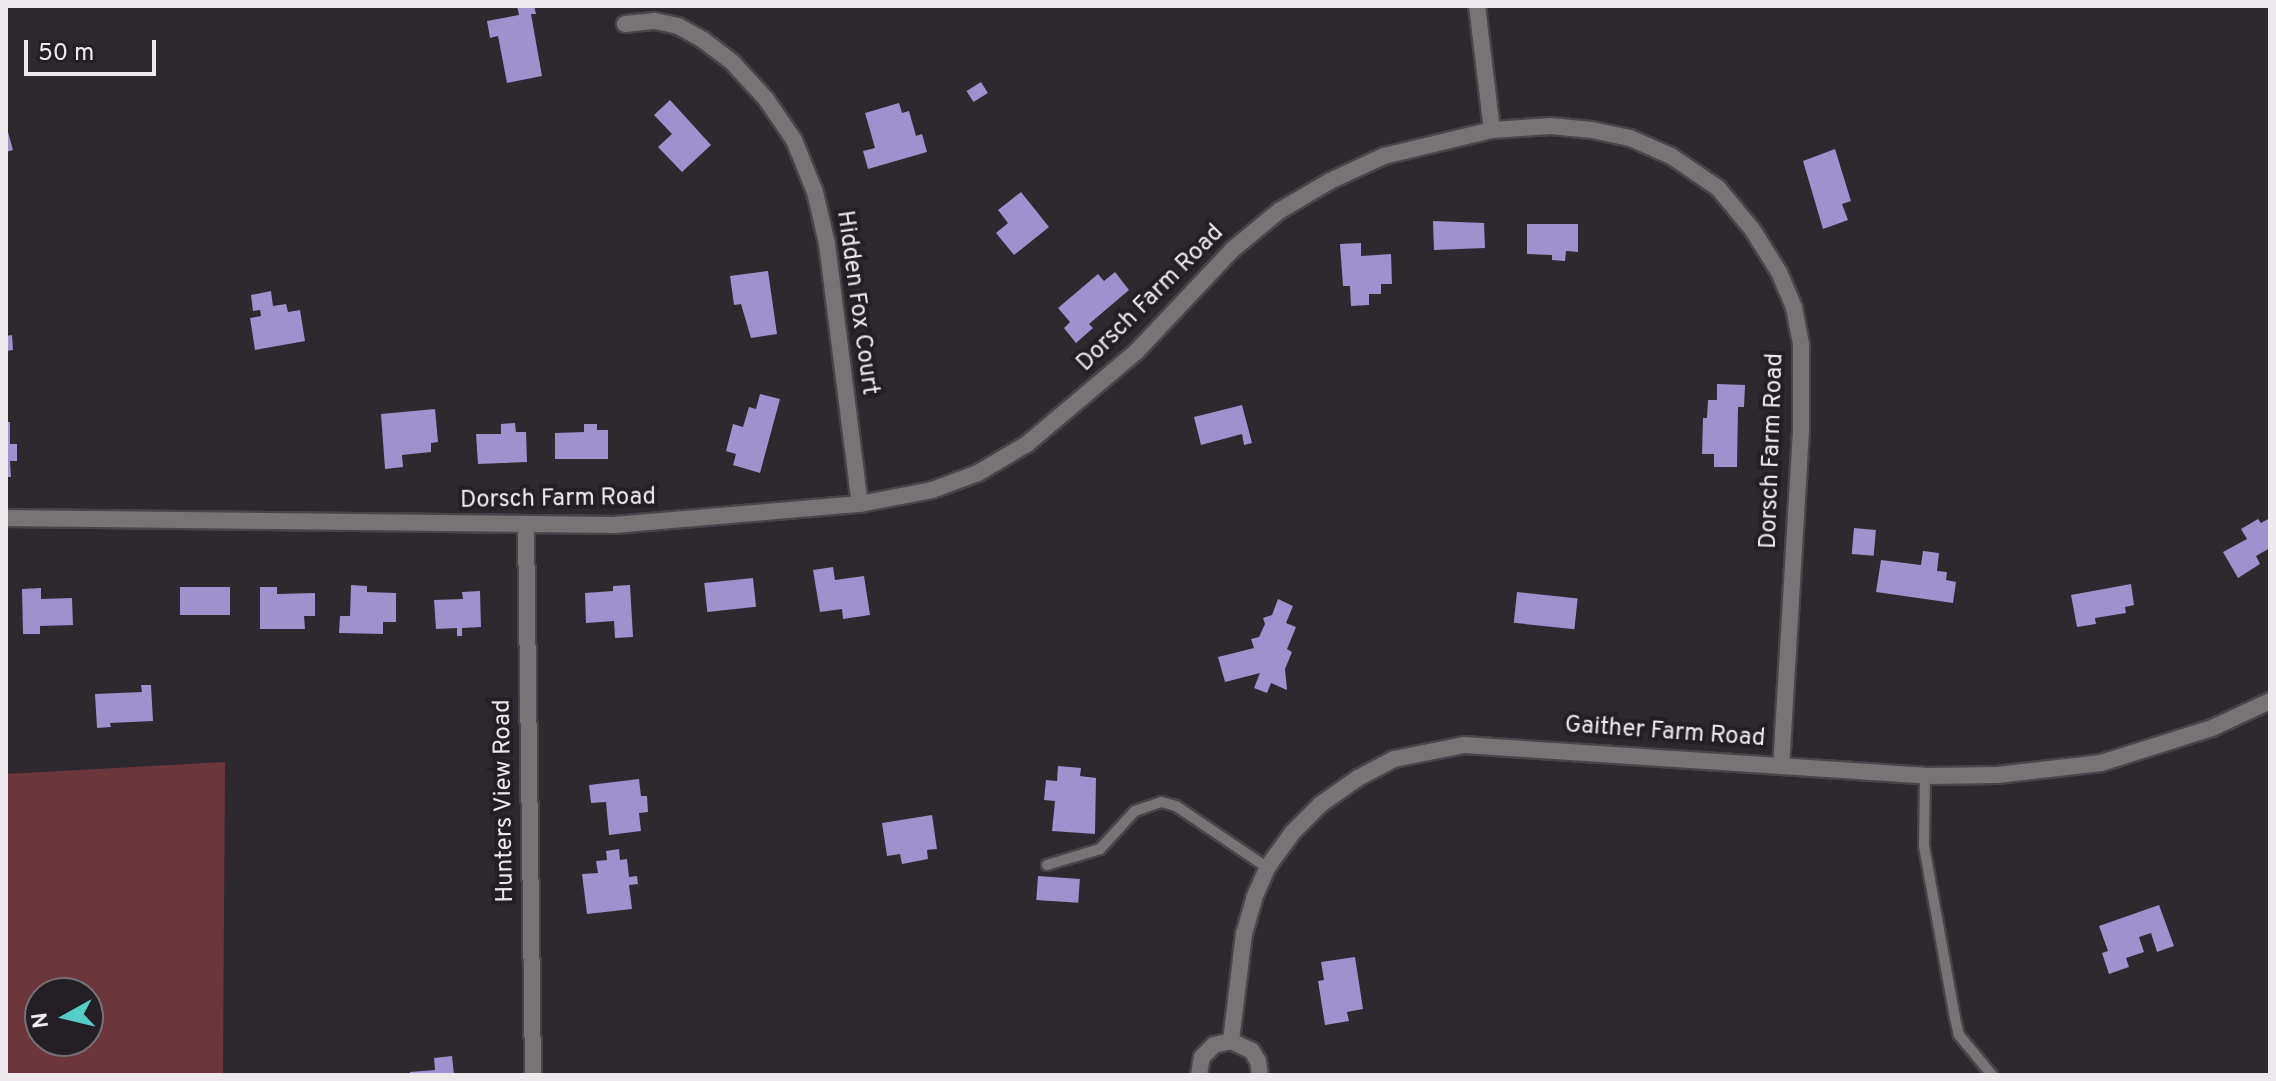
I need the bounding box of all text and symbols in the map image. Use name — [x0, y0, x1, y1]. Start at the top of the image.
scale bar — [28, 24, 160, 74]
text: 50 m — [38, 39, 94, 69]
street label: Hidden Fox Court — [829, 209, 883, 397]
street label: Dorsch Farm Road — [1072, 220, 1230, 378]
street label: Dorsch Farm Road — [1755, 353, 1791, 549]
street label: Dorsch Farm Road — [460, 484, 656, 516]
street label: Hunters View Road — [489, 699, 521, 903]
street label: Gaither Farm Road — [1564, 712, 1766, 754]
north arrow — [24, 977, 104, 1057]
text: N — [27, 1010, 56, 1030]

